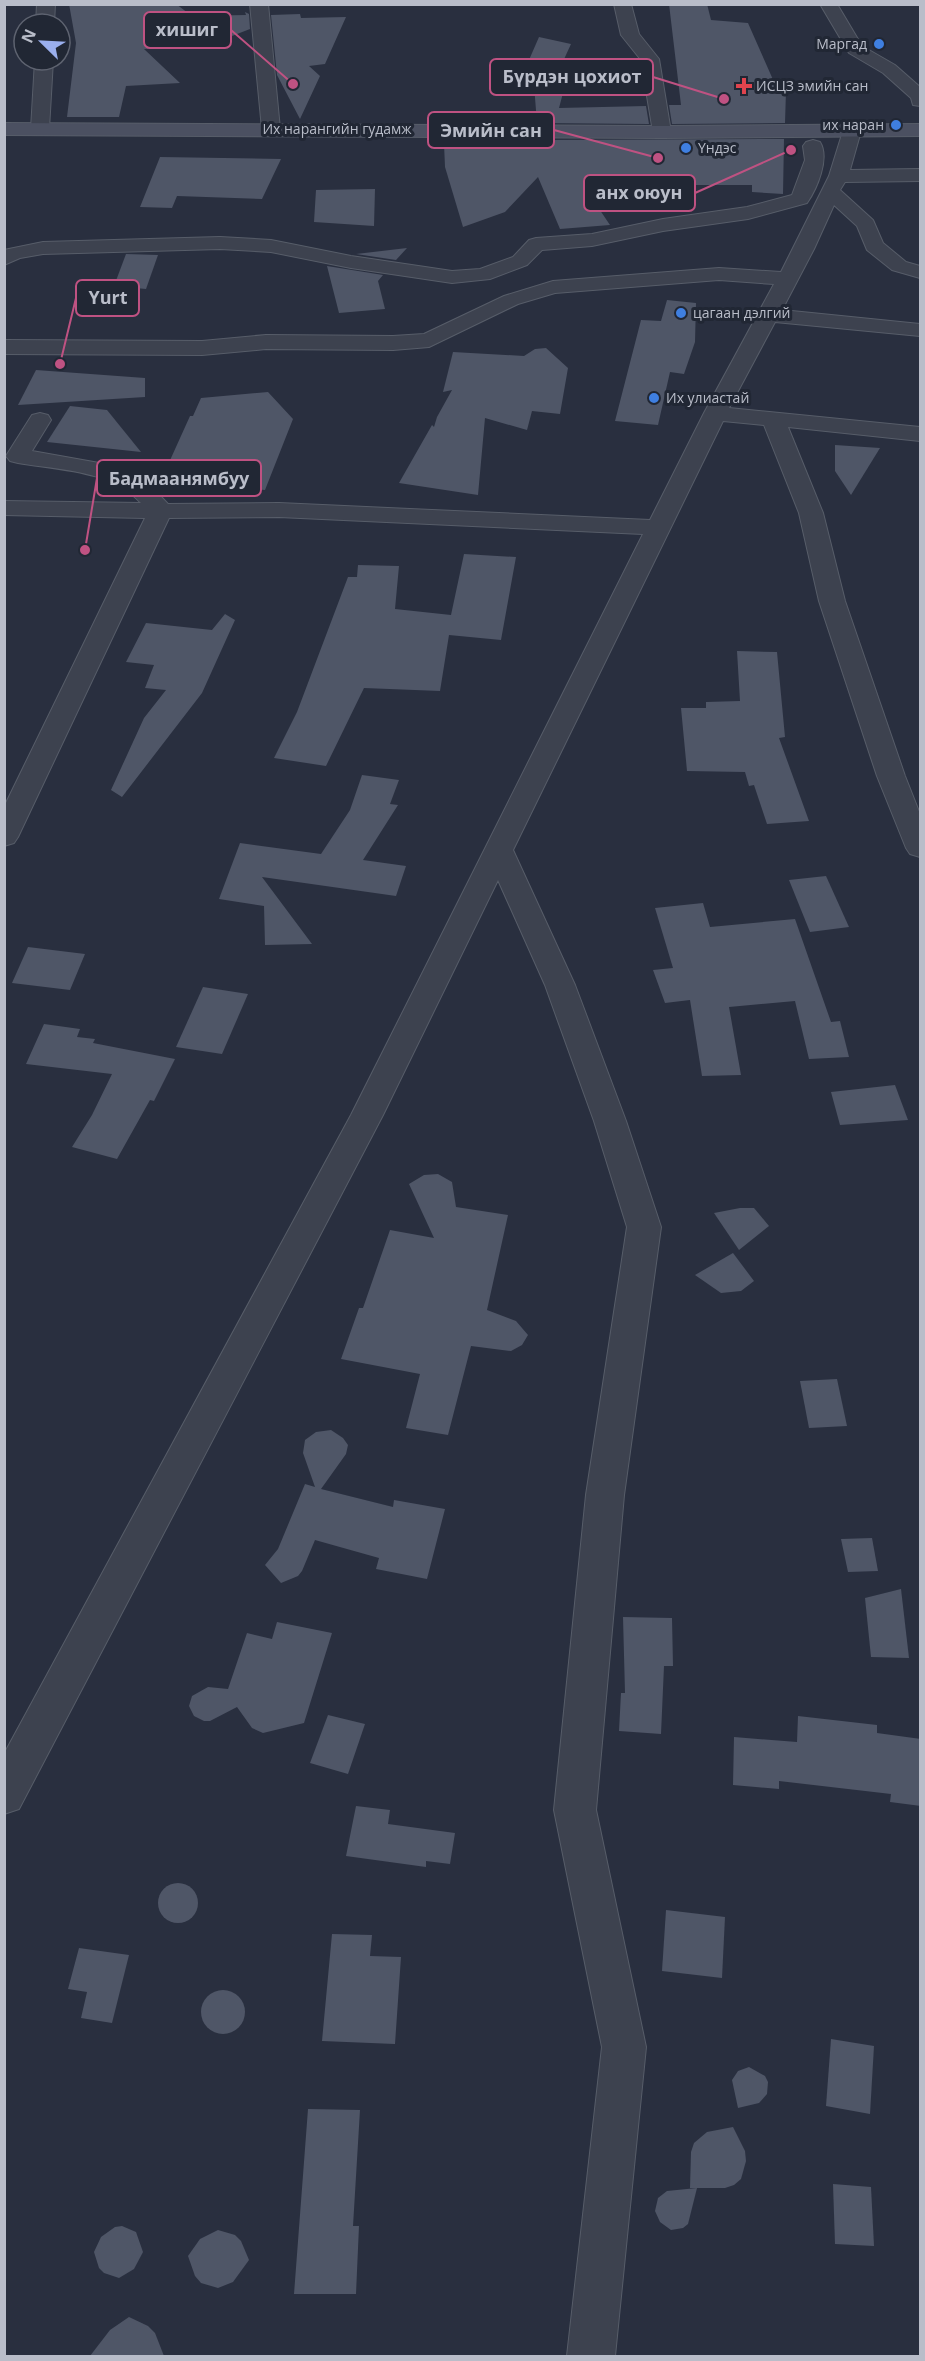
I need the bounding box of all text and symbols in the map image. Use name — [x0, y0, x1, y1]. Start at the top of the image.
north arrow — [12, 12, 72, 72]
callout: хишиг — [144, 12, 231, 48]
text: хишиг — [156, 17, 219, 41]
text: N — [16, 25, 41, 46]
place label: Маргад — [816, 34, 867, 53]
marker: Маргад — [872, 37, 886, 51]
callout: Бүрдэн цохиот — [490, 59, 653, 95]
text: Бүрдэн цохиот — [503, 64, 642, 88]
place label: ИСЦЗ эмийн сан — [756, 76, 868, 95]
marker: ИСЦЗ эмийн сан — [737, 79, 751, 93]
callout: Эмийн сан — [428, 112, 554, 148]
place label: их наран — [822, 115, 884, 134]
text: Эмийн сан — [440, 118, 542, 142]
marker: их наран — [889, 118, 903, 132]
street label: Их нарангийн гудамж — [262, 119, 412, 138]
place label: Үндэс — [698, 138, 737, 157]
marker: Үндэс — [679, 141, 693, 155]
callout: анх оюун — [584, 175, 695, 211]
text: анх оюун — [596, 180, 682, 204]
callout: Yurt — [76, 280, 139, 316]
text: Yurt — [88, 285, 128, 309]
place label: цагаан дэлгий — [693, 303, 790, 322]
marker: цагаан дэлгий — [674, 306, 688, 320]
place label: Их улиастай — [666, 388, 749, 407]
marker: Их улиастай — [647, 391, 661, 405]
callout: Бадмаанямбуу — [97, 460, 261, 496]
text: Бадмаанямбуу — [109, 466, 250, 490]

